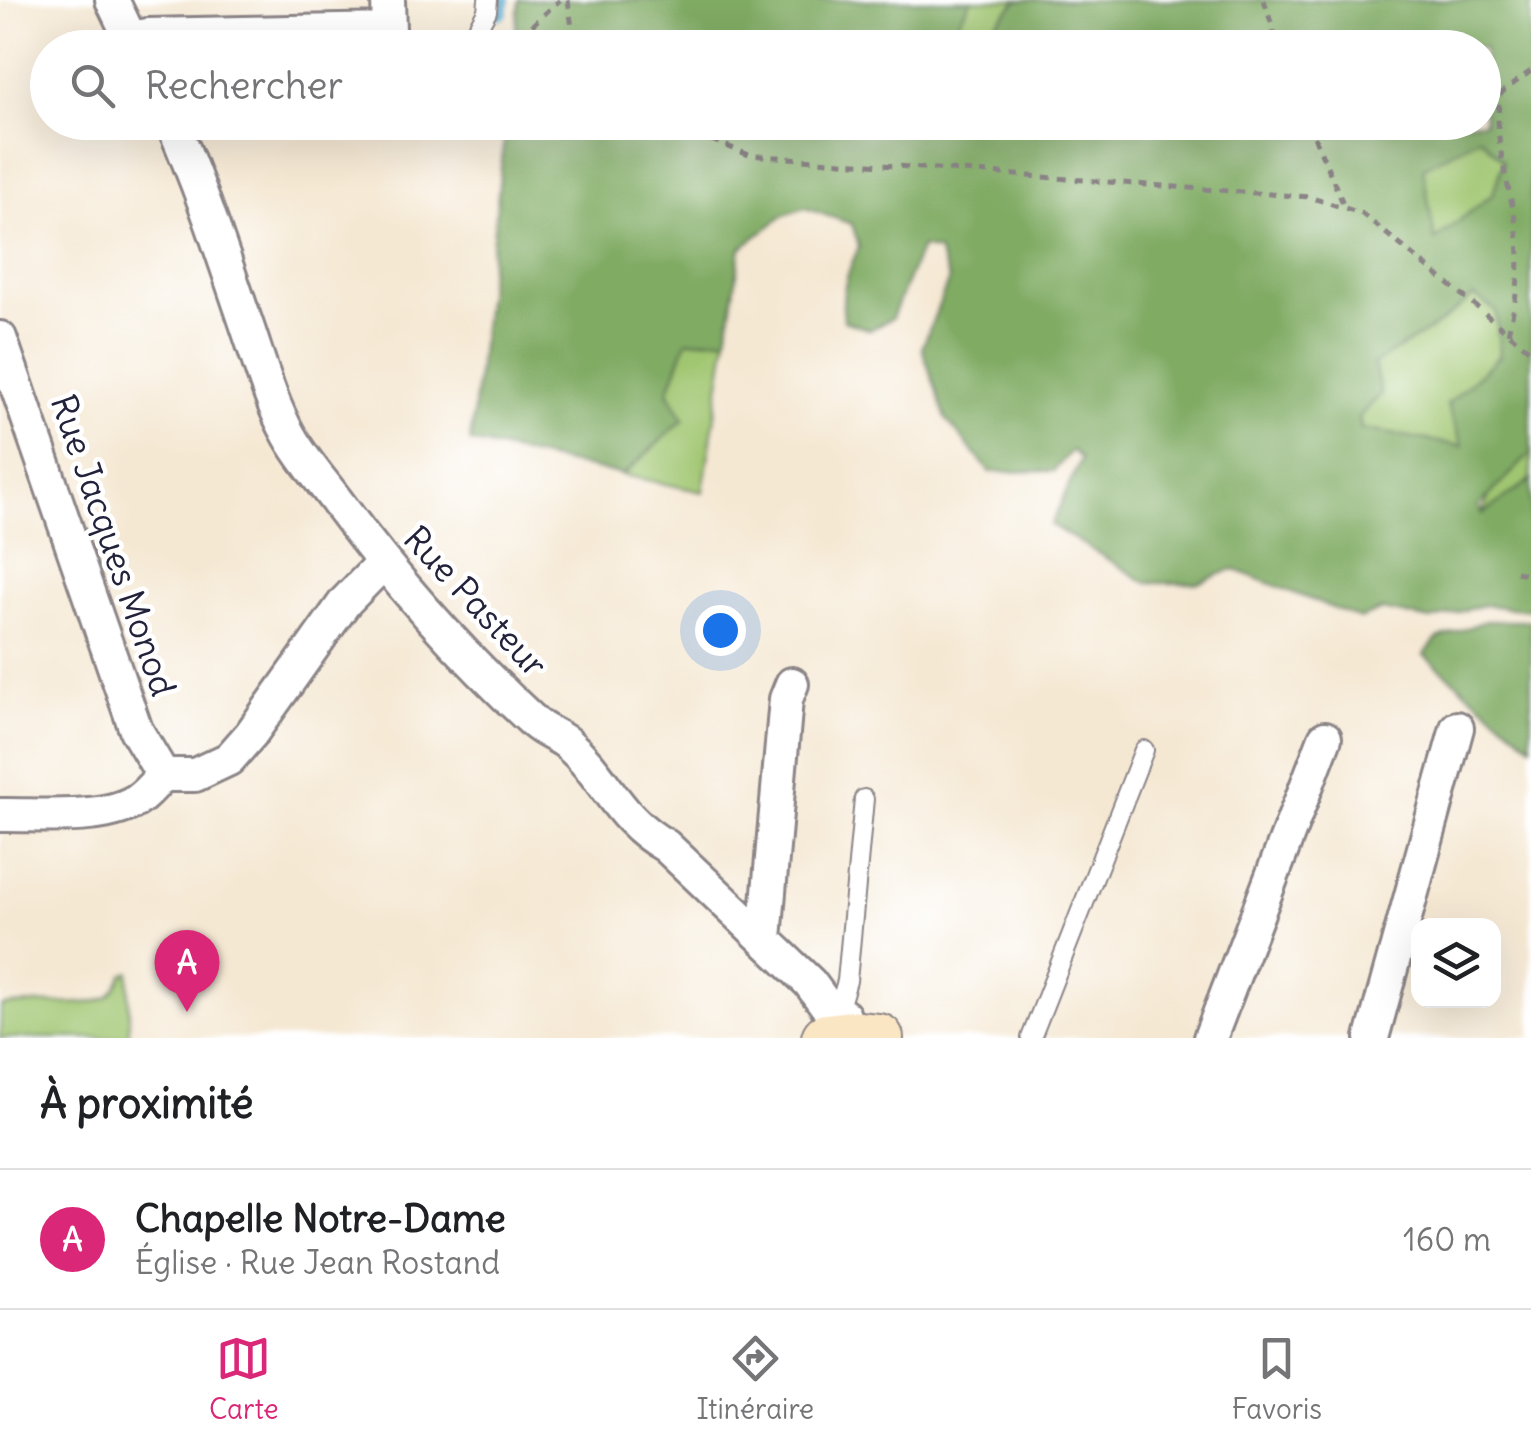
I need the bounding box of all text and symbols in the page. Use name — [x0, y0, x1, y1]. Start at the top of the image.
search box — [30, 30, 1501, 140]
icon: search — [65, 58, 120, 113]
text: Rechercher — [145, 62, 343, 109]
street label: Rue Jacques Monod — [42, 389, 186, 701]
street label: Rue Pasteur — [395, 516, 557, 686]
your location — [695, 605, 746, 656]
map controls — [1411, 918, 1501, 1008]
button: layers — [1411, 918, 1501, 1008]
pin: A — [154, 930, 220, 1012]
text: À proximité — [40, 1077, 253, 1129]
text: Chapelle Notre-Dame — [135, 1195, 506, 1242]
text: A — [62, 1219, 83, 1260]
text: 160 m — [1403, 1219, 1491, 1260]
text: Église · Rue Jean Rostand — [135, 1242, 500, 1283]
tab: Carte — [209, 1331, 279, 1427]
tab: Itinéraire — [696, 1331, 814, 1427]
tab: Favoris — [1232, 1331, 1322, 1427]

